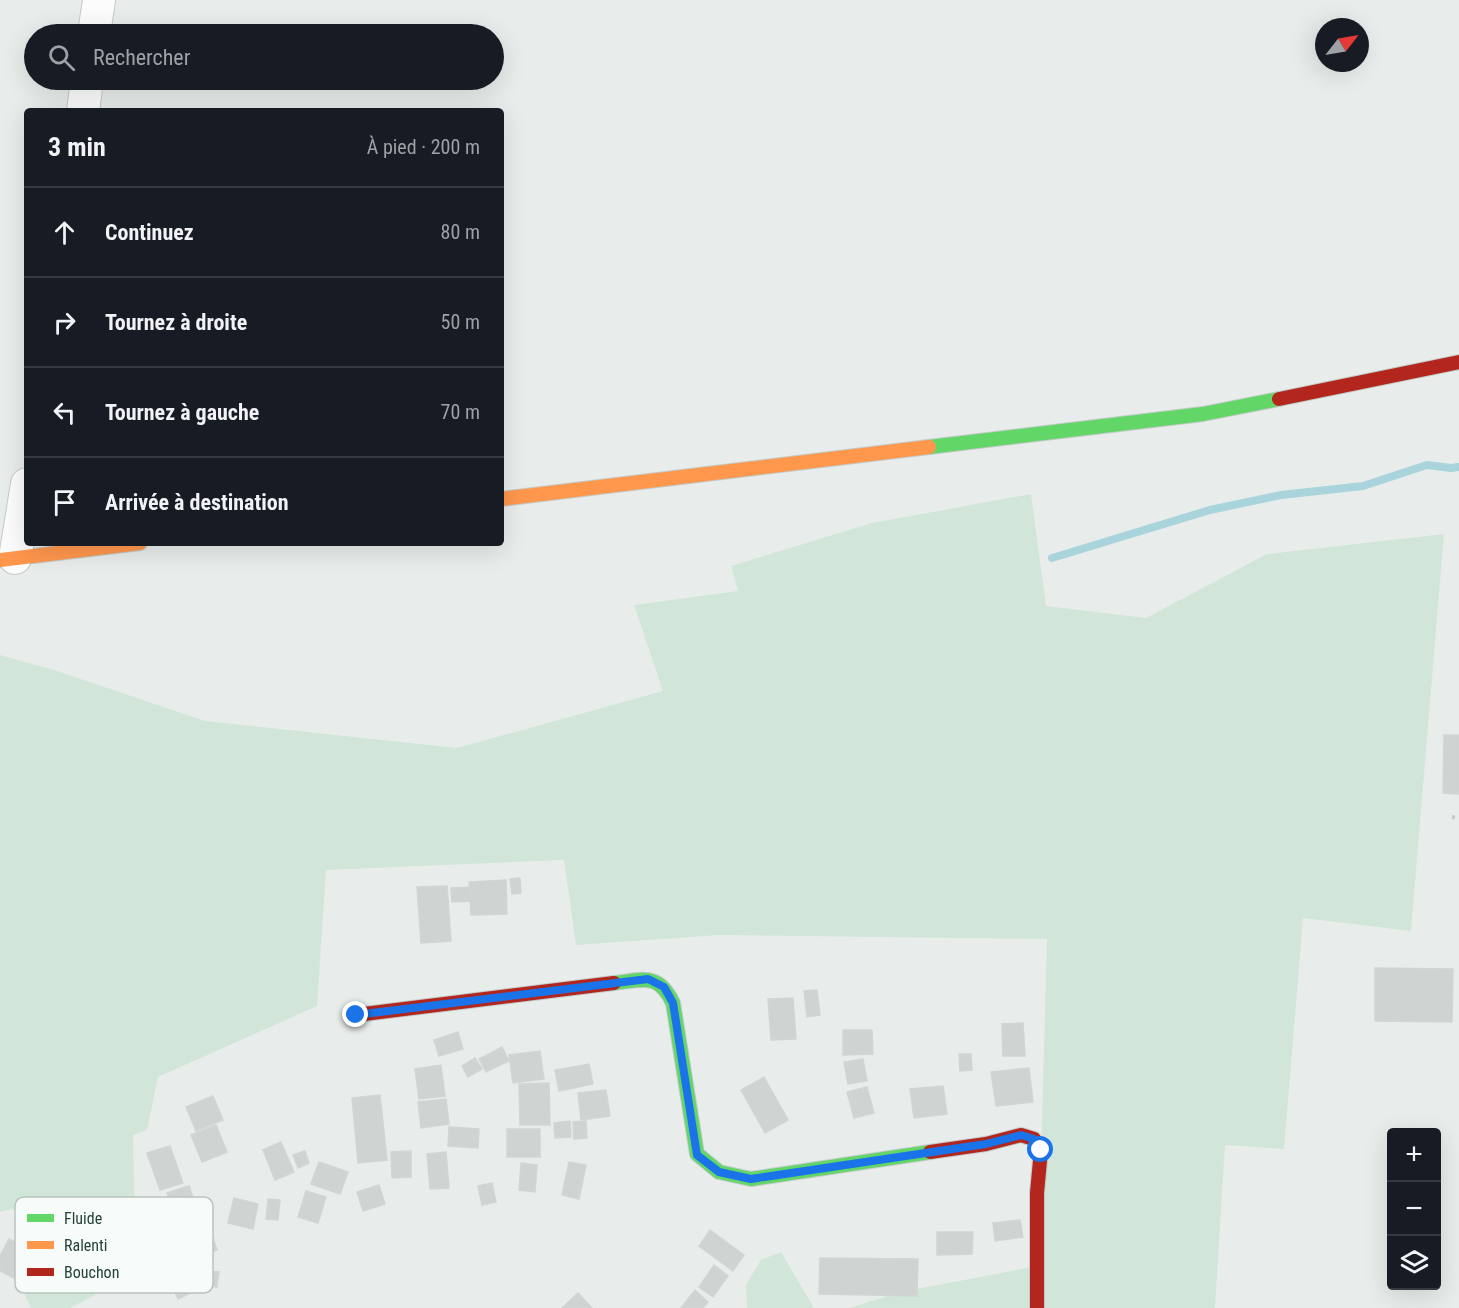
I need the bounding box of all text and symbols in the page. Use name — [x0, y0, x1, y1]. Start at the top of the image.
north arrow — [1315, 18, 1369, 72]
search box — [24, 24, 504, 90]
icon: search — [45, 41, 78, 74]
text: Rechercher — [93, 45, 190, 70]
text: 3 min — [48, 132, 106, 162]
text: À pied · 200 m — [367, 135, 480, 159]
icon: ahead — [48, 216, 81, 249]
text: Continuez — [105, 220, 194, 245]
text: 80 m — [441, 220, 480, 244]
icon: right — [48, 306, 81, 339]
text: Tournez à droite — [105, 310, 247, 335]
text: 50 m — [441, 310, 480, 334]
icon: left — [48, 396, 81, 429]
text: Tournez à gauche — [105, 400, 259, 425]
text: 70 m — [441, 400, 480, 424]
icon: arrive — [48, 486, 81, 519]
text: Arrivée à destination — [105, 490, 289, 515]
route end — [342, 1001, 368, 1027]
map controls — [1387, 1128, 1441, 1290]
button: + — [1387, 1128, 1441, 1182]
route start — [1027, 1136, 1053, 1162]
button: − — [1387, 1182, 1441, 1236]
legend — [15, 1197, 213, 1293]
text: Fluide — [64, 1209, 102, 1228]
text: Ralenti — [64, 1236, 107, 1255]
button: layers — [1387, 1236, 1441, 1290]
text: Bouchon — [64, 1263, 119, 1282]

